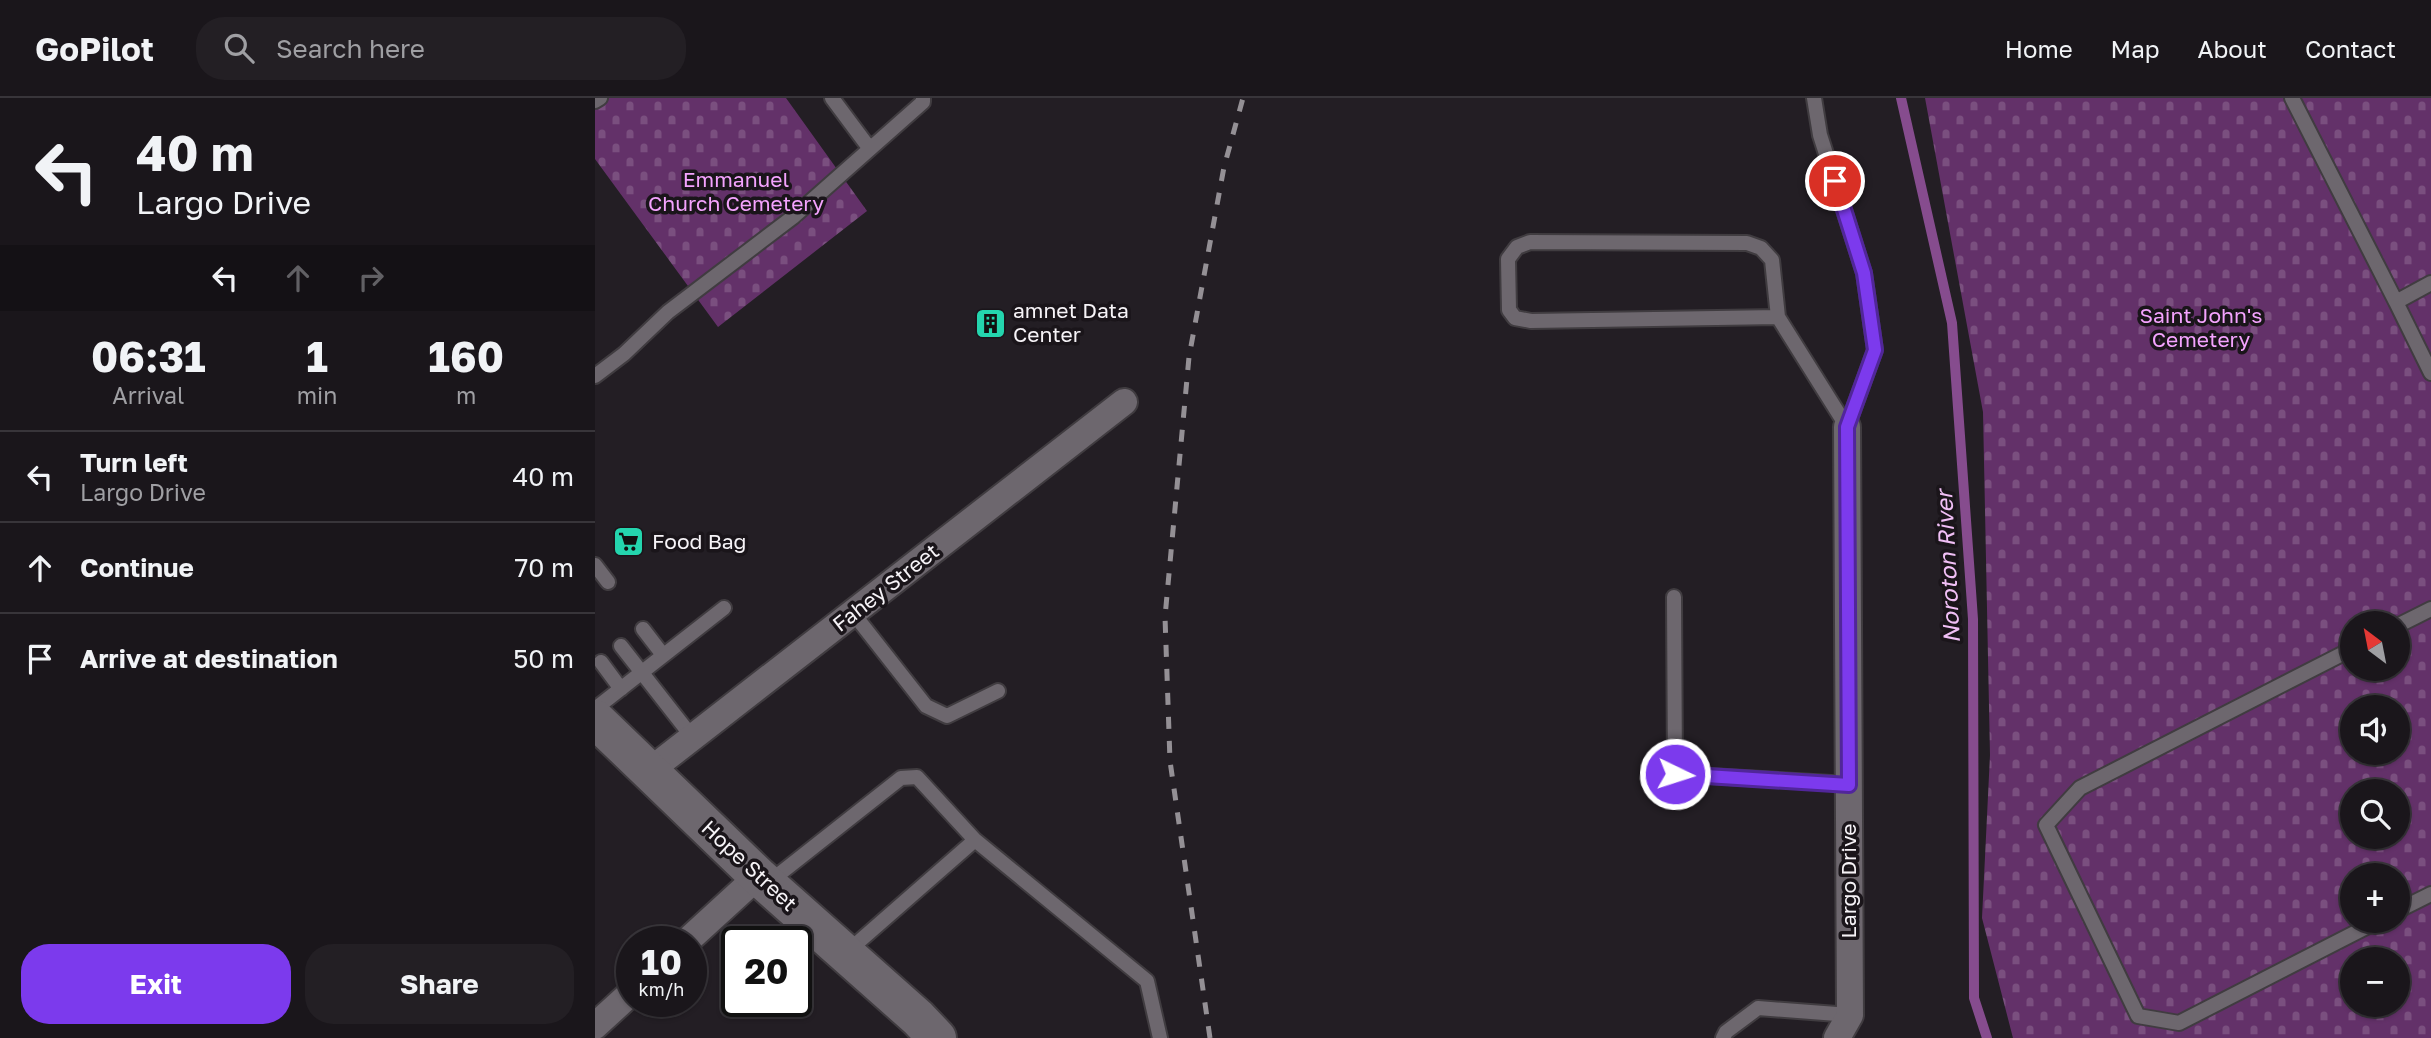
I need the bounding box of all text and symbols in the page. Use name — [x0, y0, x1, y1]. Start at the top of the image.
search box — [196, 17, 686, 80]
text: GoPilot — [35, 29, 154, 68]
icon: search — [220, 29, 258, 67]
text: Search here — [276, 33, 425, 64]
text: Home — [2005, 34, 2073, 63]
text: Map — [2111, 34, 2160, 63]
text: About — [2198, 34, 2267, 63]
text: Contact — [2305, 34, 2396, 63]
text: 40 m — [136, 123, 254, 182]
icon: left — [21, 126, 112, 217]
pin — [1805, 151, 1865, 211]
icon: arrive — [1816, 162, 1854, 200]
park label: Emmanuel Church Cemetery — [648, 166, 824, 216]
text: Largo Drive — [136, 183, 311, 221]
icon: left — [206, 259, 244, 297]
icon: ahead — [279, 259, 317, 297]
icon: right — [352, 259, 390, 297]
place label: amnet Data Center — [1013, 297, 1129, 347]
park label: Saint John's Cemetery — [2140, 302, 2262, 352]
building icon: amnet Data Center — [973, 306, 1007, 340]
text: 06:31 — [91, 331, 206, 381]
text: 1 — [306, 331, 328, 381]
text: 160 — [428, 331, 504, 381]
text: Arrival — [112, 381, 184, 409]
text: min — [297, 381, 337, 409]
text: m — [456, 381, 476, 409]
text: Turn left — [80, 447, 188, 478]
icon: left — [21, 458, 59, 496]
text: 40 m — [513, 461, 574, 492]
text: Largo Drive — [80, 478, 206, 506]
water label: Noroton River — [1929, 487, 1965, 644]
supermarket icon: Food Bag — [612, 525, 646, 559]
place label: Food Bag — [652, 528, 747, 554]
street label: Fahey Street — [827, 538, 944, 637]
icon: ahead — [21, 549, 59, 587]
text: Continue — [80, 552, 194, 583]
text: 70 m — [515, 552, 574, 583]
north arrow — [2340, 611, 2410, 681]
map controls — [2340, 611, 2410, 1017]
icon: arrive — [21, 640, 59, 678]
text: Arrive at destination — [80, 643, 338, 674]
text: 50 m — [513, 643, 574, 674]
button: sound — [2340, 695, 2410, 765]
position arrow — [1638, 737, 1712, 811]
button: search — [2340, 779, 2410, 849]
street label: Hope Street — [697, 814, 803, 916]
street label: Largo Drive — [1835, 824, 1861, 938]
button: + — [2340, 863, 2410, 933]
speed limit sign: 20 — [721, 926, 812, 1017]
text: 10 — [641, 941, 682, 983]
button: Exit — [21, 944, 291, 1024]
button: Share — [305, 944, 574, 1024]
button: − — [2340, 947, 2410, 1017]
text: km/h — [639, 978, 684, 1000]

